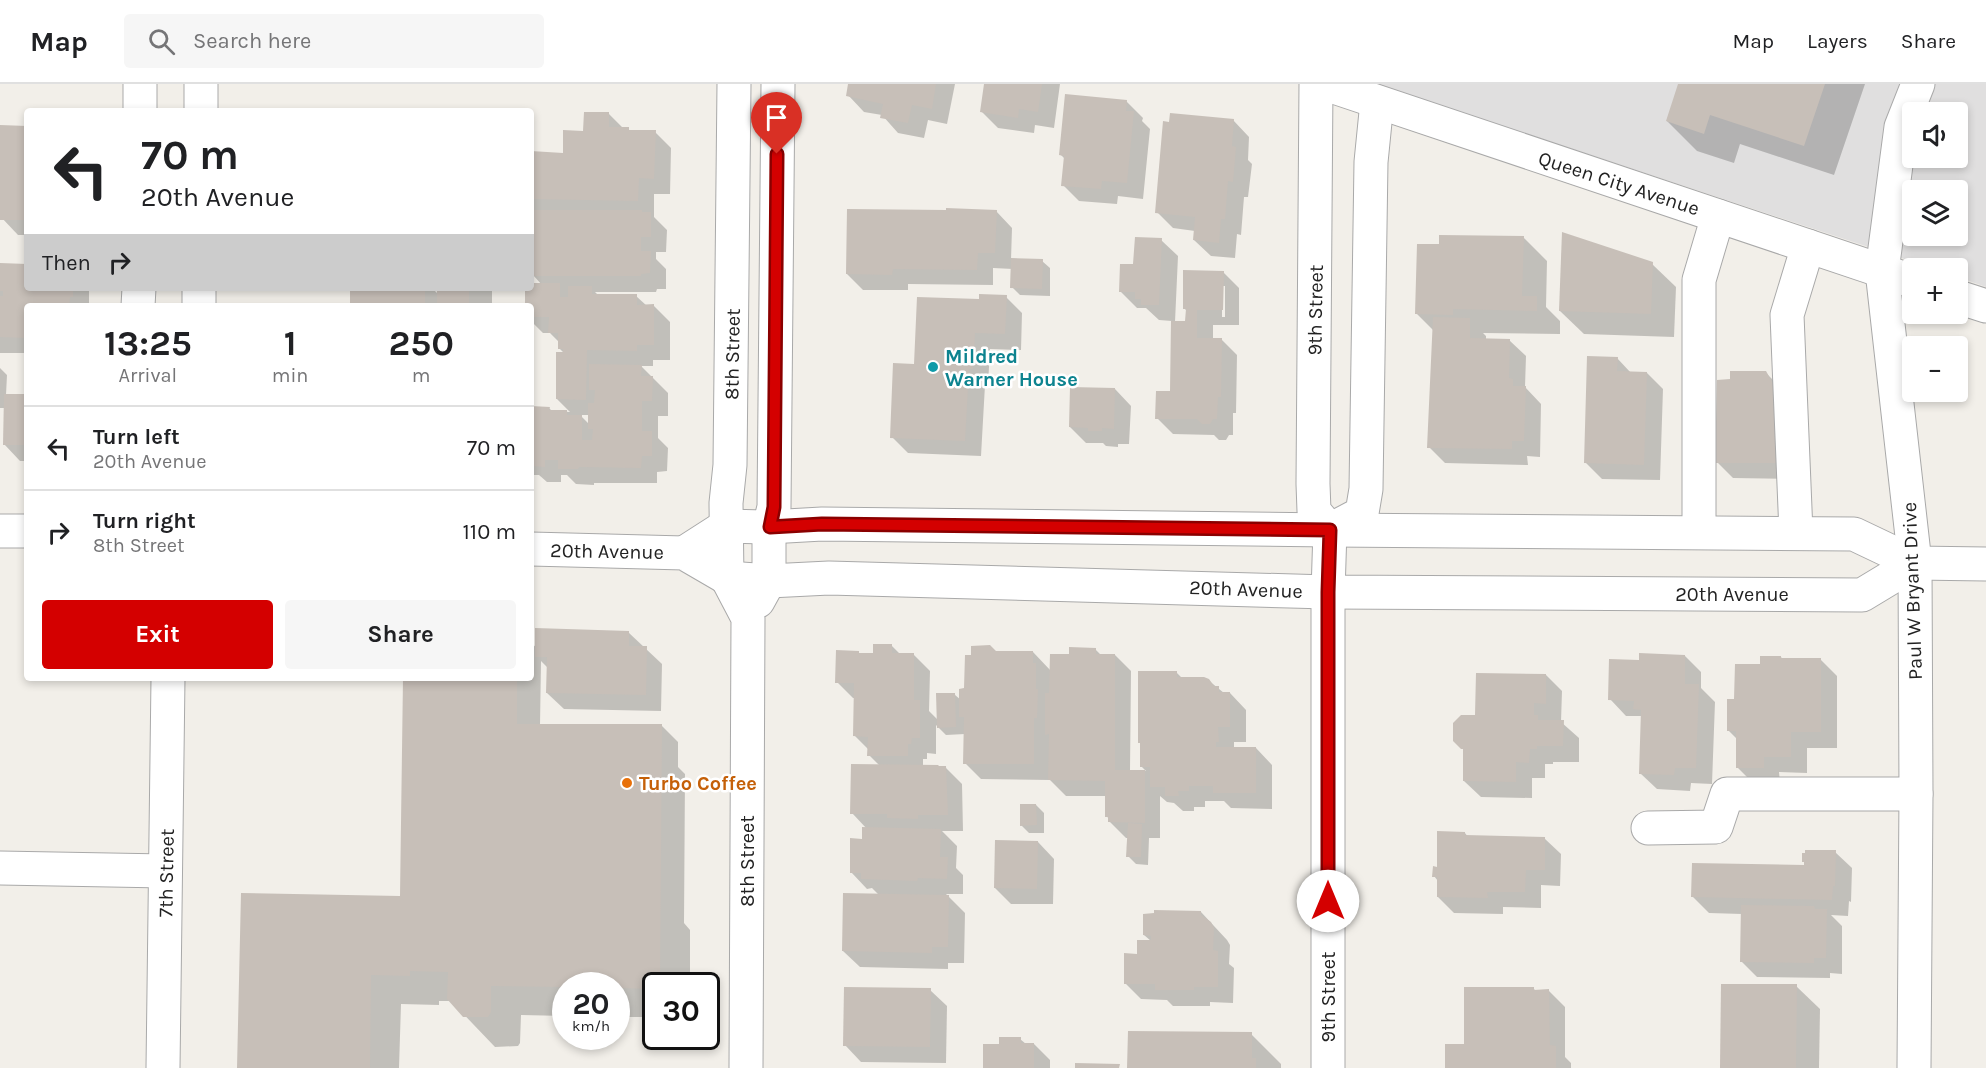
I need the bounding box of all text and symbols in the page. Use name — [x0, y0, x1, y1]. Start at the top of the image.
search box — [124, 14, 544, 68]
text: Map — [30, 25, 88, 58]
icon: search — [145, 25, 178, 58]
text: Search here — [193, 28, 311, 54]
text: Map — [1732, 29, 1774, 53]
text: Layers — [1807, 29, 1868, 53]
text: Share — [1901, 29, 1956, 53]
pin — [751, 92, 802, 154]
icon: arrive — [760, 101, 793, 134]
map controls — [1902, 102, 1968, 402]
button: sound — [1902, 102, 1968, 168]
text: 70 m — [141, 130, 239, 180]
icon: left — [42, 132, 120, 210]
street label: Queen City Avenue — [1535, 147, 1702, 220]
button: layers — [1902, 180, 1968, 246]
text: 20th Avenue — [141, 181, 294, 213]
icon: right — [103, 246, 136, 279]
text: Then — [42, 250, 91, 276]
button: + — [1902, 258, 1968, 324]
street label: 9th Street — [1303, 264, 1328, 356]
street label: 8th Street — [720, 308, 745, 400]
text: 13:25 — [104, 322, 192, 364]
text: 1 — [284, 322, 297, 364]
text: 250 — [388, 322, 454, 364]
button: − — [1902, 336, 1968, 402]
place label: Mildred Warner House — [945, 345, 1078, 391]
marker: Mildred Warner House — [926, 360, 940, 374]
text: Arrival — [119, 364, 177, 387]
text: min — [272, 364, 308, 387]
text: m — [412, 364, 431, 387]
text: Turn left — [93, 424, 180, 450]
icon: left — [42, 432, 75, 465]
text: 70 m — [467, 435, 516, 461]
text: 20th Avenue — [93, 450, 207, 473]
street label: Paul W Bryant Drive — [1898, 502, 1927, 680]
text: Turn right — [93, 508, 196, 534]
icon: right — [42, 516, 75, 549]
text: 110 m — [463, 519, 516, 545]
text: 8th Street — [93, 534, 185, 557]
street label: 20th Avenue — [550, 539, 664, 564]
street label: 20th Avenue — [1189, 576, 1303, 603]
street label: 20th Avenue — [1675, 583, 1789, 606]
button: Exit — [42, 600, 273, 669]
button: Share — [285, 600, 516, 669]
place label: Turbo Coffee — [639, 772, 757, 795]
marker: Turbo Coffee — [620, 776, 634, 790]
street label: 8th Street — [736, 815, 759, 907]
street label: 7th Street — [154, 828, 179, 918]
position arrow — [1296, 869, 1360, 933]
street label: 9th Street — [1317, 951, 1340, 1042]
speed limit sign: 30 — [642, 972, 720, 1050]
text: 20 — [572, 986, 610, 1022]
text: km/h — [572, 1017, 610, 1035]

